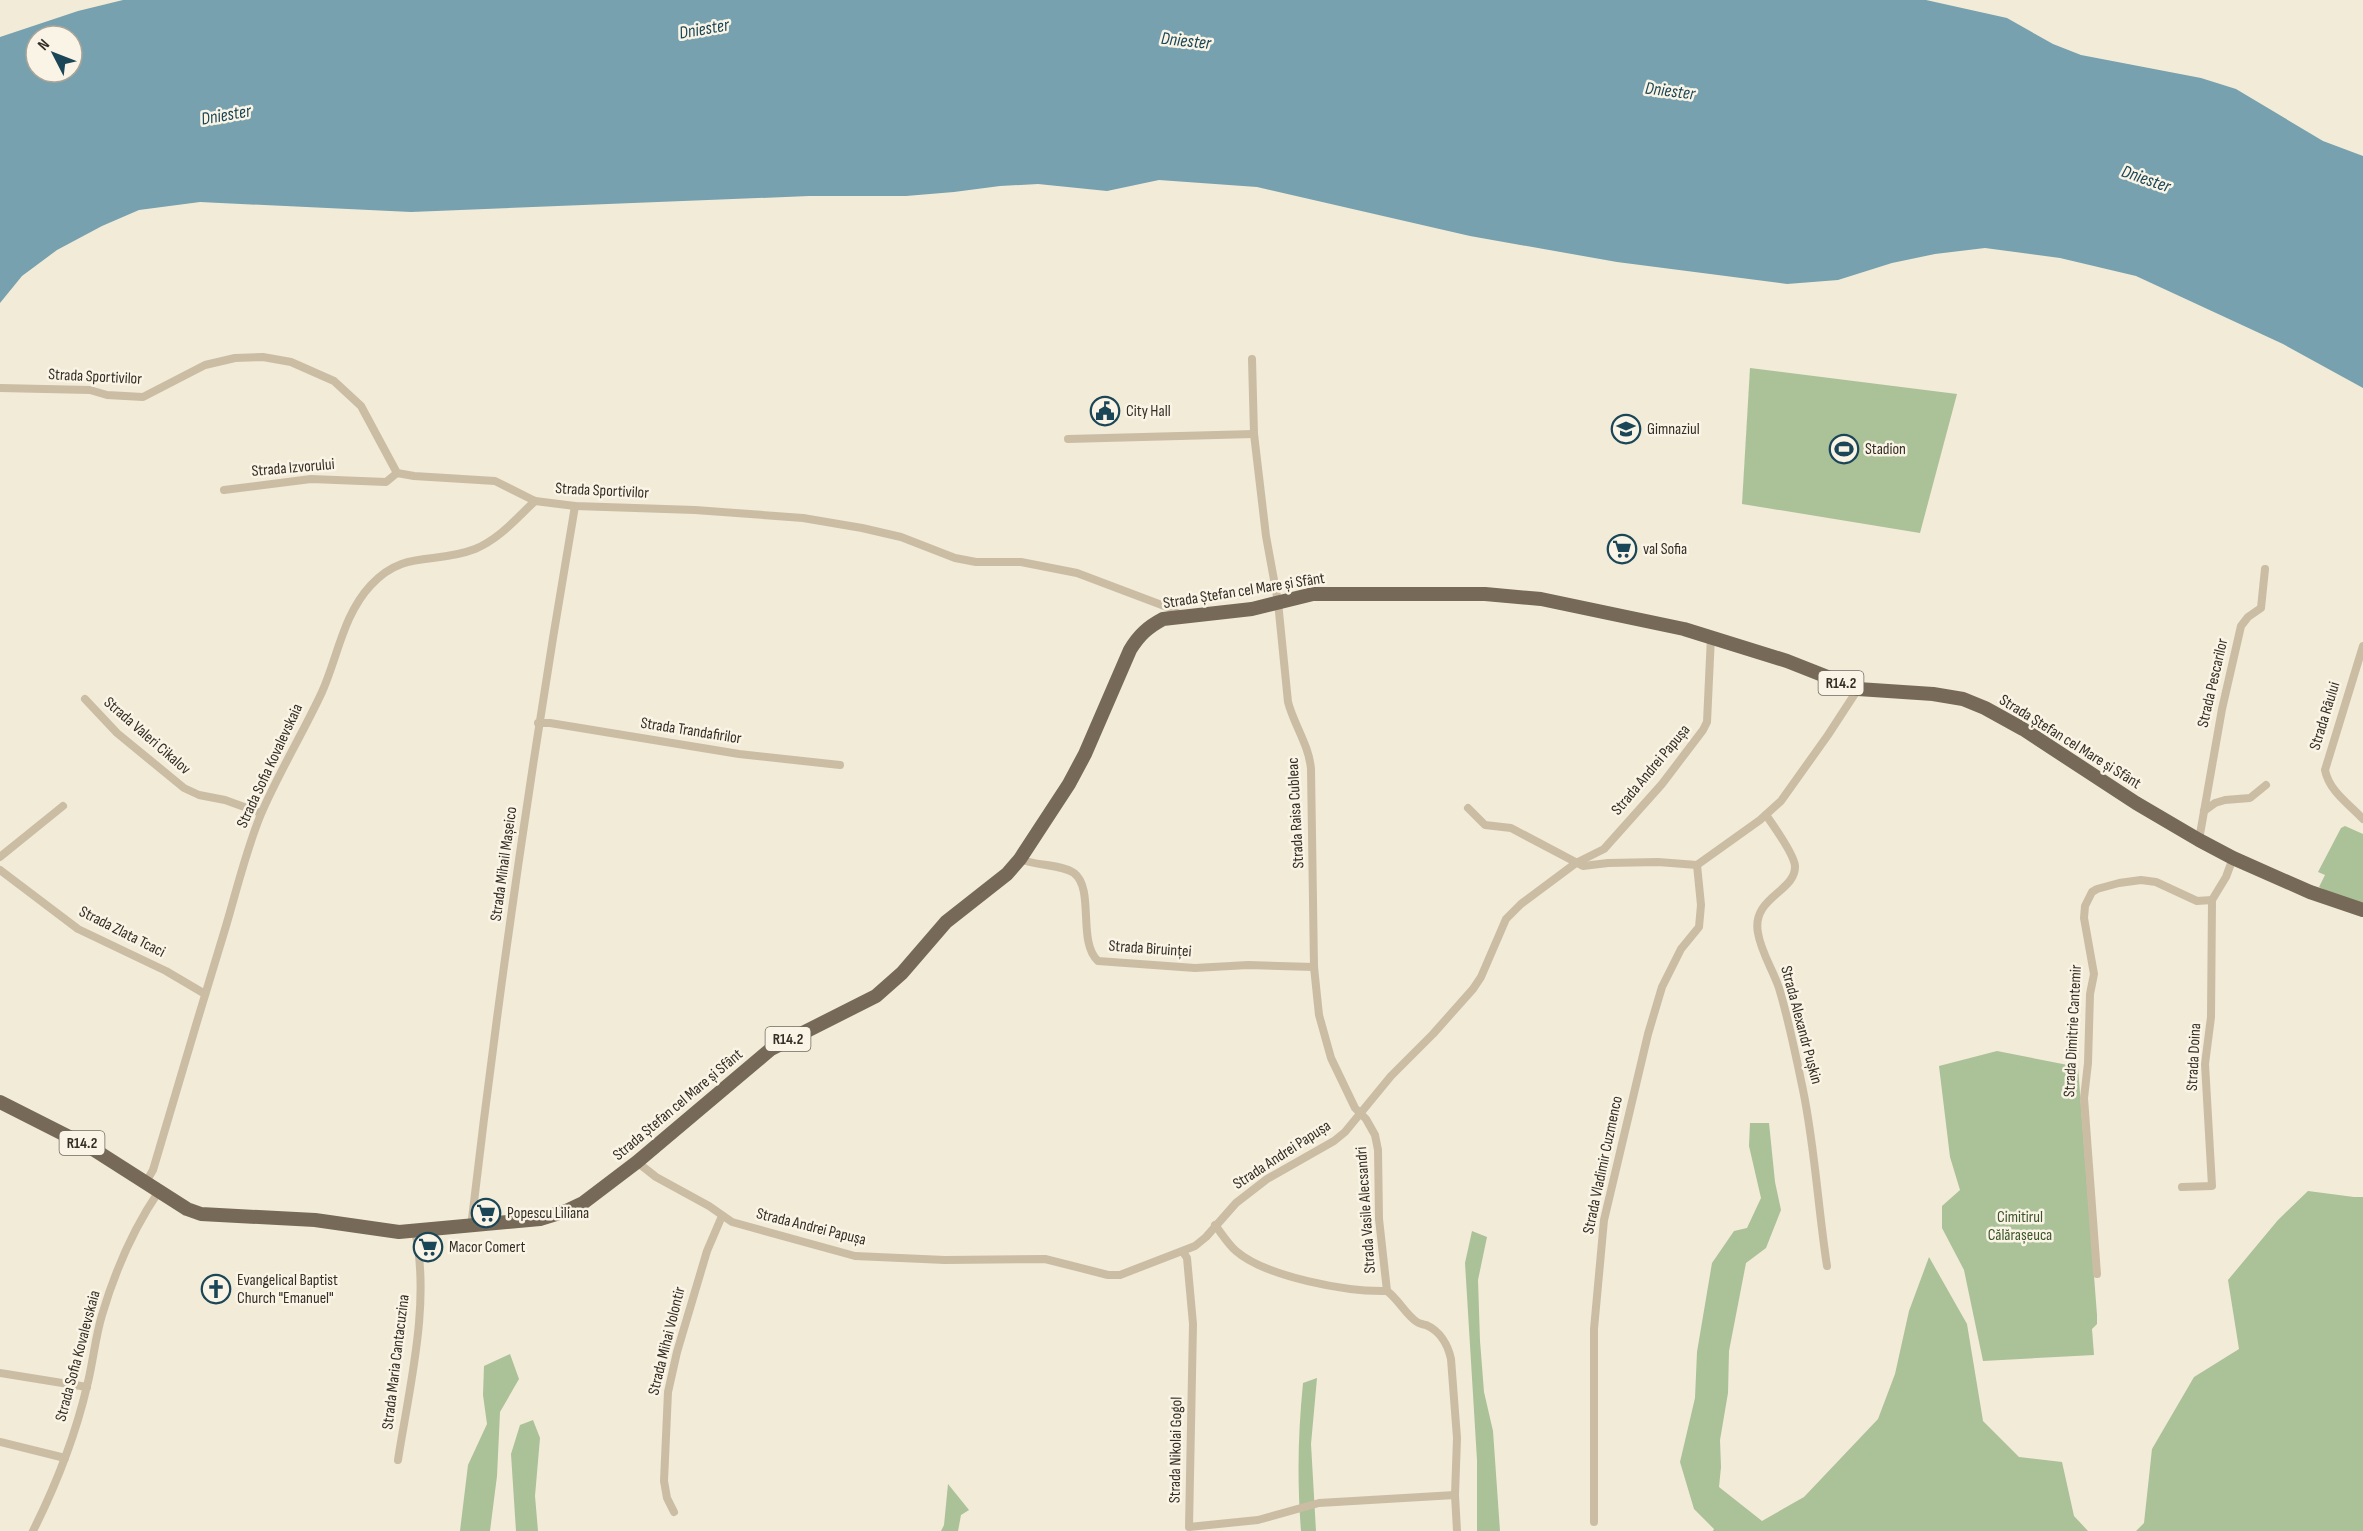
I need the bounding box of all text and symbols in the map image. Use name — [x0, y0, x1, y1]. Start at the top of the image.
water label: Dniester — [677, 14, 731, 44]
north arrow — [24, 24, 84, 84]
water label: Dniester — [1160, 28, 1213, 54]
text: N — [34, 35, 54, 54]
water label: Dniester — [1644, 78, 1697, 105]
water label: Dniester — [199, 100, 253, 130]
water label: Dniester — [2119, 161, 2174, 197]
street label: Strada Sportivilor — [48, 365, 143, 389]
public building icon: City Hall — [1089, 395, 1121, 427]
place label: City Hall — [1126, 402, 1171, 421]
school or university icon: Gimnaziul — [1610, 413, 1642, 445]
place label: Gimnaziul — [1647, 420, 1700, 439]
sports icon: Stadion — [1828, 433, 1860, 465]
place label: Stadion — [1865, 440, 1906, 459]
street label: Strada Izvorului — [251, 455, 335, 481]
street label: Strada Sportivilor — [555, 479, 650, 503]
supermarket icon: val Sofia — [1606, 533, 1638, 565]
place label: val Sofia — [1643, 540, 1687, 559]
street label: Strada Ștefan cel Mare și Sfânt — [1162, 569, 1326, 613]
street label: Strada Pescarilor — [2194, 636, 2233, 729]
road number: R14.2 — [1818, 671, 1864, 695]
street label: Strada Râului — [2306, 680, 2344, 752]
street label: Strada Ștefan cel Mare și Sfânt — [1996, 691, 2144, 793]
street label: Strada Valeri Cikalov — [100, 693, 194, 779]
street label: Strada Sofia Kovalevskaia — [233, 701, 307, 831]
street label: Strada Trandafirilor — [639, 714, 743, 748]
street label: Strada Andrei Papușa — [1608, 721, 1694, 819]
street label: Strada Raisa Cubleac — [1284, 757, 1308, 869]
street label: Strada Mihail Mașeico — [487, 806, 521, 922]
street label: Strada Zlata Tcaci — [76, 902, 168, 962]
street label: Strada Biruinței — [1108, 937, 1192, 961]
street label: Strada Alexandr Pușkin — [1776, 964, 1826, 1086]
street label: Strada Dimitrie Cantemir — [2060, 964, 2086, 1098]
street label: Strada Doina — [2183, 1022, 2205, 1092]
road number: R14.2 — [766, 1027, 810, 1051]
street label: Strada Ștefan cel Mare și Sfânt — [609, 1045, 747, 1165]
street label: Strada Vladimir Cuzmenco — [1579, 1094, 1627, 1236]
street label: Strada Andrei Papușa — [1230, 1116, 1334, 1194]
road number: R14.2 — [60, 1131, 104, 1155]
street label: Strada Vasile Alecsandri — [1352, 1146, 1380, 1274]
supermarket icon: Popescu Liliana — [470, 1197, 502, 1229]
place label: Popescu Liliana — [507, 1204, 589, 1223]
street label: Strada Andrei Papușa — [754, 1204, 868, 1250]
park label: Cimitirul Călărașeuca — [1988, 1208, 2052, 1245]
supermarket icon: Macor Comert — [412, 1231, 444, 1263]
place label: Macor Comert — [449, 1238, 526, 1257]
place label: Evangelical Baptist Church "Emanuel" — [237, 1271, 338, 1308]
church icon: Evangelical Baptist Church "Emanuel" — [200, 1273, 232, 1305]
street label: Strada Mihai Volontir — [644, 1284, 690, 1397]
street label: Strada Sofia Kovalevskaia — [51, 1288, 105, 1424]
street label: Strada Maria Cantacuzina — [378, 1293, 414, 1431]
street label: Strada Nikolai Gogol — [1166, 1397, 1186, 1503]

